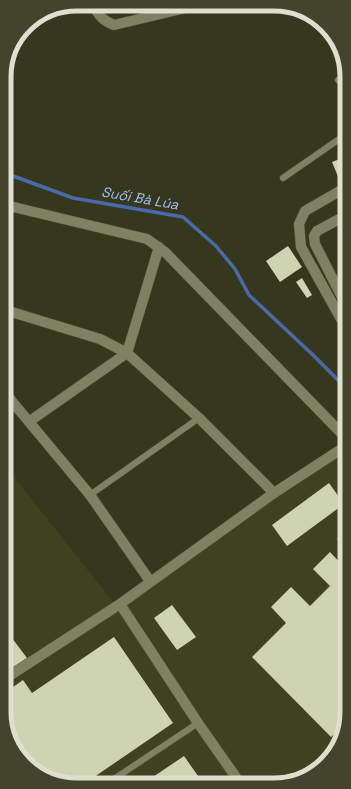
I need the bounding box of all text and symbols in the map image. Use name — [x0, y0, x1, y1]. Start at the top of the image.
water label: Suối Bà Lúa — [100, 182, 181, 214]

